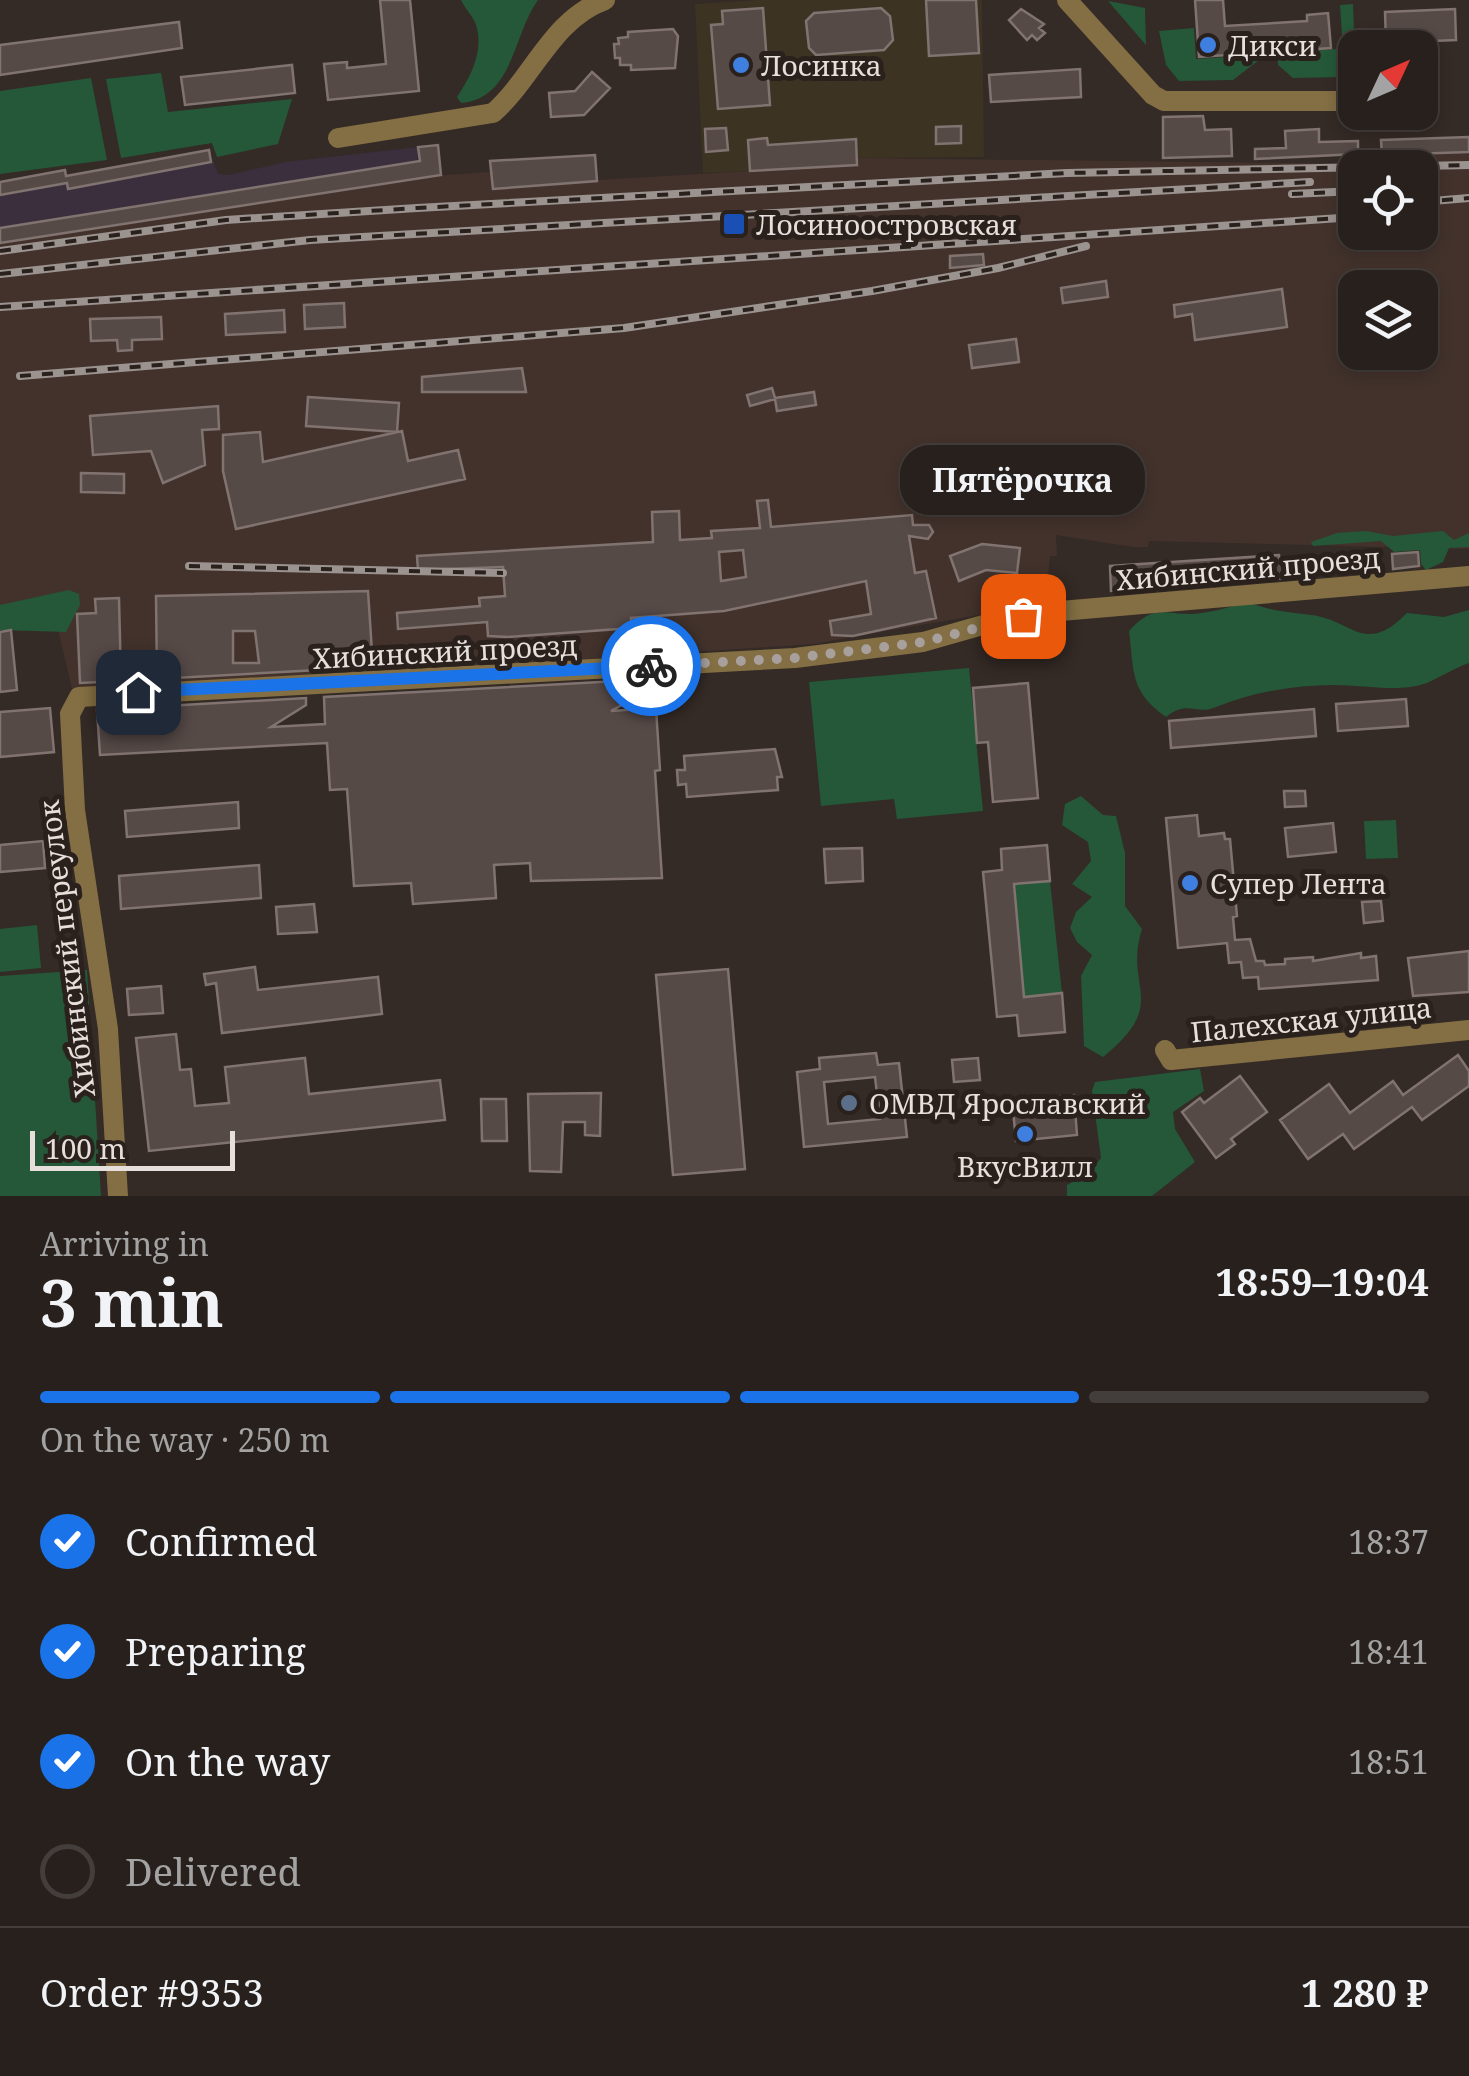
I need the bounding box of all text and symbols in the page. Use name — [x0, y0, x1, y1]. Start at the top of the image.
place label: Дикси — [1228, 26, 1317, 64]
north arrow — [1338, 30, 1438, 130]
map controls — [1338, 30, 1438, 370]
marker: Дикси — [1197, 34, 1219, 56]
place label: Лосинка — [761, 46, 882, 84]
marker: Лосинка — [730, 54, 752, 76]
button: locate — [1338, 150, 1438, 250]
place label: Лосиноостровская — [756, 205, 1017, 243]
marker: Лосиноостровская — [721, 211, 747, 237]
button: layers — [1338, 270, 1438, 370]
callout: Пятёрочка — [900, 446, 1146, 516]
text: Пятёрочка — [932, 458, 1113, 501]
street label: Хибинский проезд — [1114, 538, 1382, 598]
pin — [981, 574, 1066, 659]
icon: bag — [996, 589, 1051, 644]
courier — [601, 616, 701, 716]
street label: Хибинский проезд — [312, 625, 578, 677]
icon: bike — [624, 639, 679, 694]
pin — [96, 650, 181, 735]
icon: home — [111, 665, 166, 720]
street label: Хибинский переулок — [29, 798, 103, 1100]
place label: Супер Лента — [1210, 864, 1387, 902]
marker: Супер Лента — [1179, 872, 1201, 894]
street label: Палехская улица — [1189, 987, 1433, 1051]
place label: ОМВД Ярославский — [869, 1084, 1146, 1122]
marker: ОМВД Ярославский — [838, 1092, 860, 1114]
marker: ВкусВилл — [1014, 1123, 1036, 1145]
scale bar — [30, 1126, 235, 1170]
text: 100 m — [45, 1129, 126, 1167]
place label: ВкусВилл — [957, 1147, 1093, 1185]
text: Arriving in — [40, 1222, 209, 1265]
text: 18:59–19:04 — [1215, 1255, 1429, 1307]
text: 3 min — [40, 1258, 224, 1346]
text: On the way · 250 m — [40, 1418, 330, 1461]
icon: check — [40, 1514, 95, 1569]
text: Confirmed — [125, 1515, 317, 1567]
text: 18:37 — [1348, 1520, 1429, 1563]
icon: check — [40, 1624, 95, 1679]
text: Preparing — [125, 1625, 306, 1677]
text: 18:41 — [1348, 1630, 1429, 1673]
icon: check — [40, 1734, 95, 1789]
text: On the way — [125, 1735, 330, 1787]
text: 18:51 — [1348, 1740, 1429, 1783]
text: Delivered — [125, 1845, 301, 1897]
text: Order #9353 — [40, 1966, 264, 2018]
text: 1 280 ₽ — [1301, 1966, 1429, 2018]

